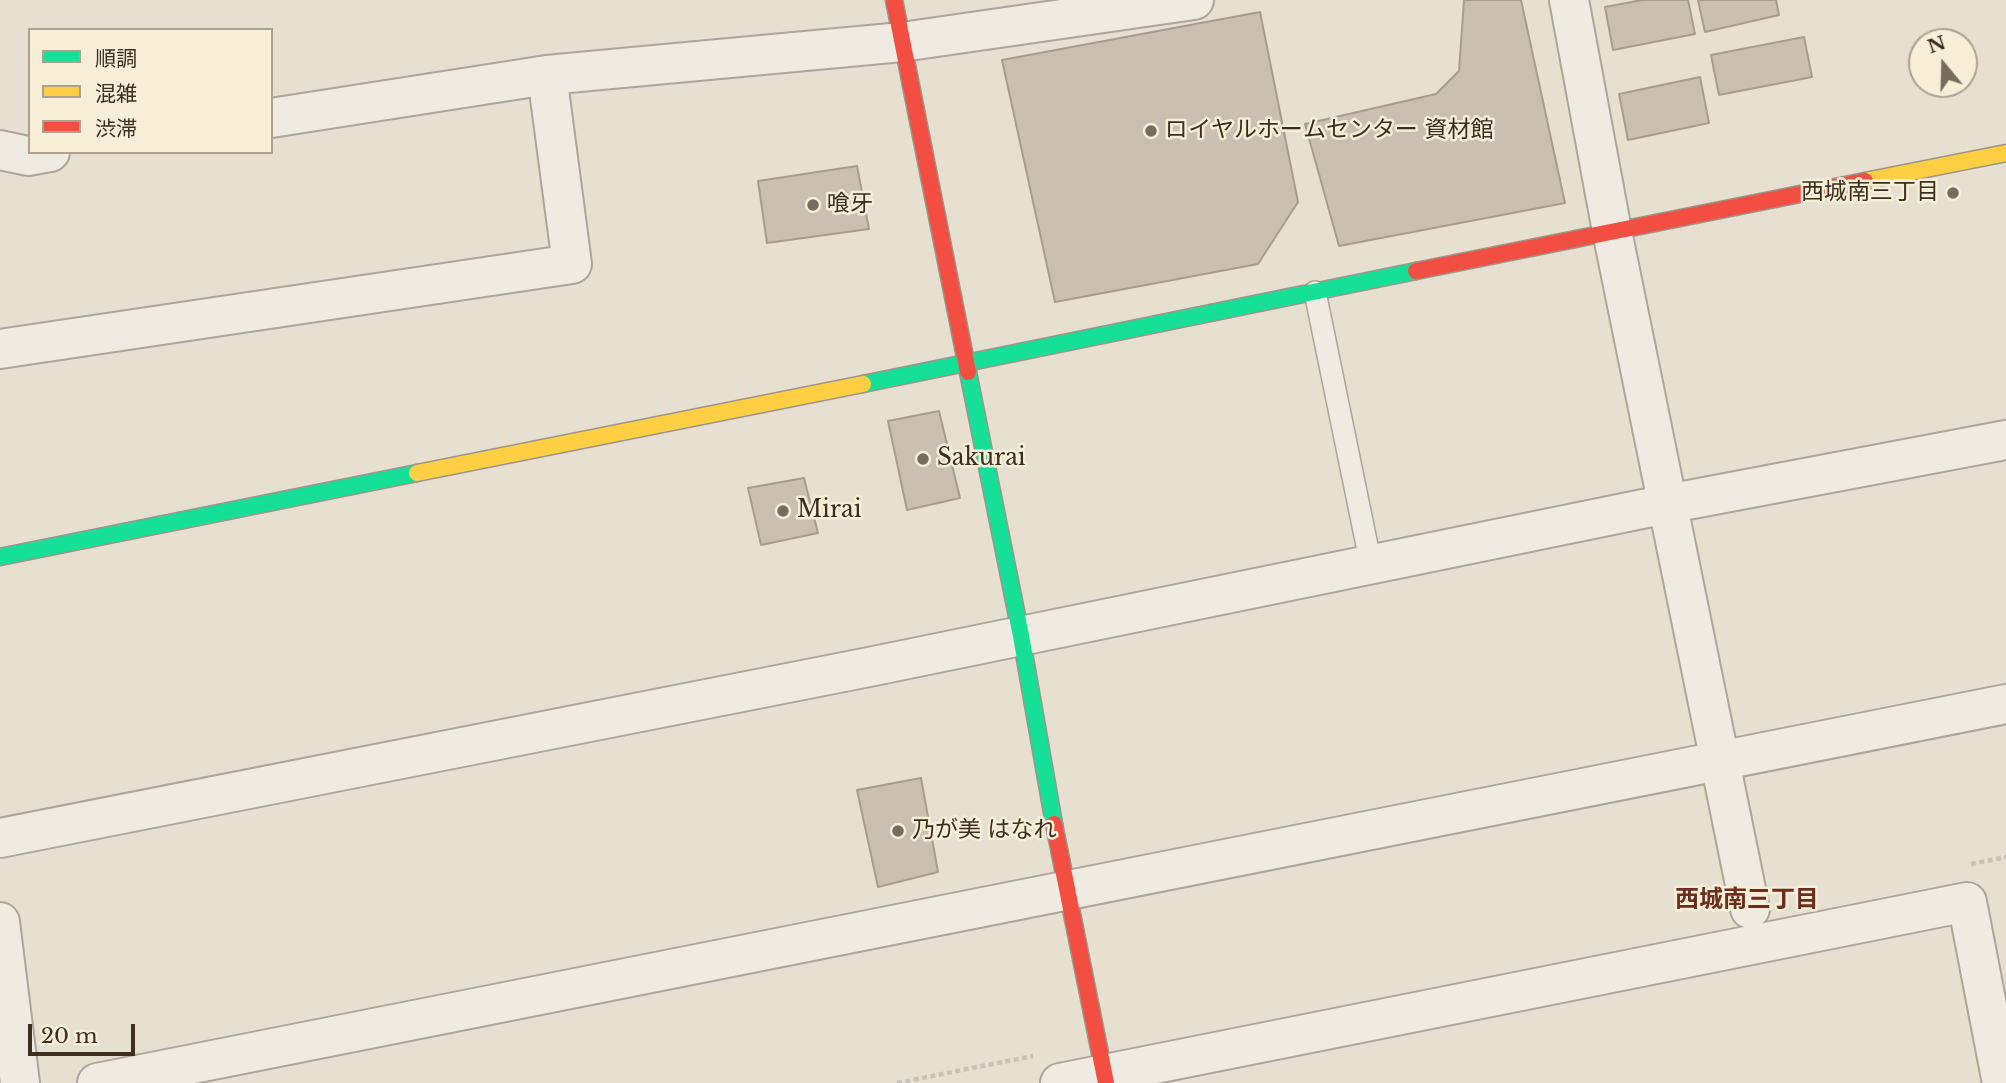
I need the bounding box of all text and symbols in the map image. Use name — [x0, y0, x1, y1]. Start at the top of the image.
legend — [28, 28, 273, 154]
north arrow — [1908, 28, 1978, 98]
text: N — [1924, 31, 1949, 58]
text: 順調 — [95, 46, 137, 72]
text: 混雑 — [95, 81, 137, 107]
text: 渋滞 — [95, 116, 137, 142]
place label: ロイヤルホームセンター 資材館 — [1165, 117, 1494, 145]
marker: ロイヤルホームセンター 資材館 — [1143, 123, 1159, 139]
place label: 西城南三丁目 — [1801, 179, 1939, 207]
marker: 西城南三丁目 — [1945, 185, 1961, 201]
place label: 喰牙 — [827, 191, 873, 219]
marker: 喰牙 — [805, 197, 821, 213]
place label: Sakurai — [937, 445, 1026, 473]
marker: Sakurai — [915, 451, 931, 467]
place label: Mirai — [797, 497, 861, 525]
marker: Mirai — [775, 503, 791, 519]
place label: 乃が美 はなれ — [912, 817, 1057, 845]
marker: 乃が美 はなれ — [890, 823, 906, 839]
district label: 西城南三丁目 — [1675, 886, 1819, 914]
scale bar — [32, 1010, 138, 1054]
text: 20 m — [41, 1023, 98, 1049]

